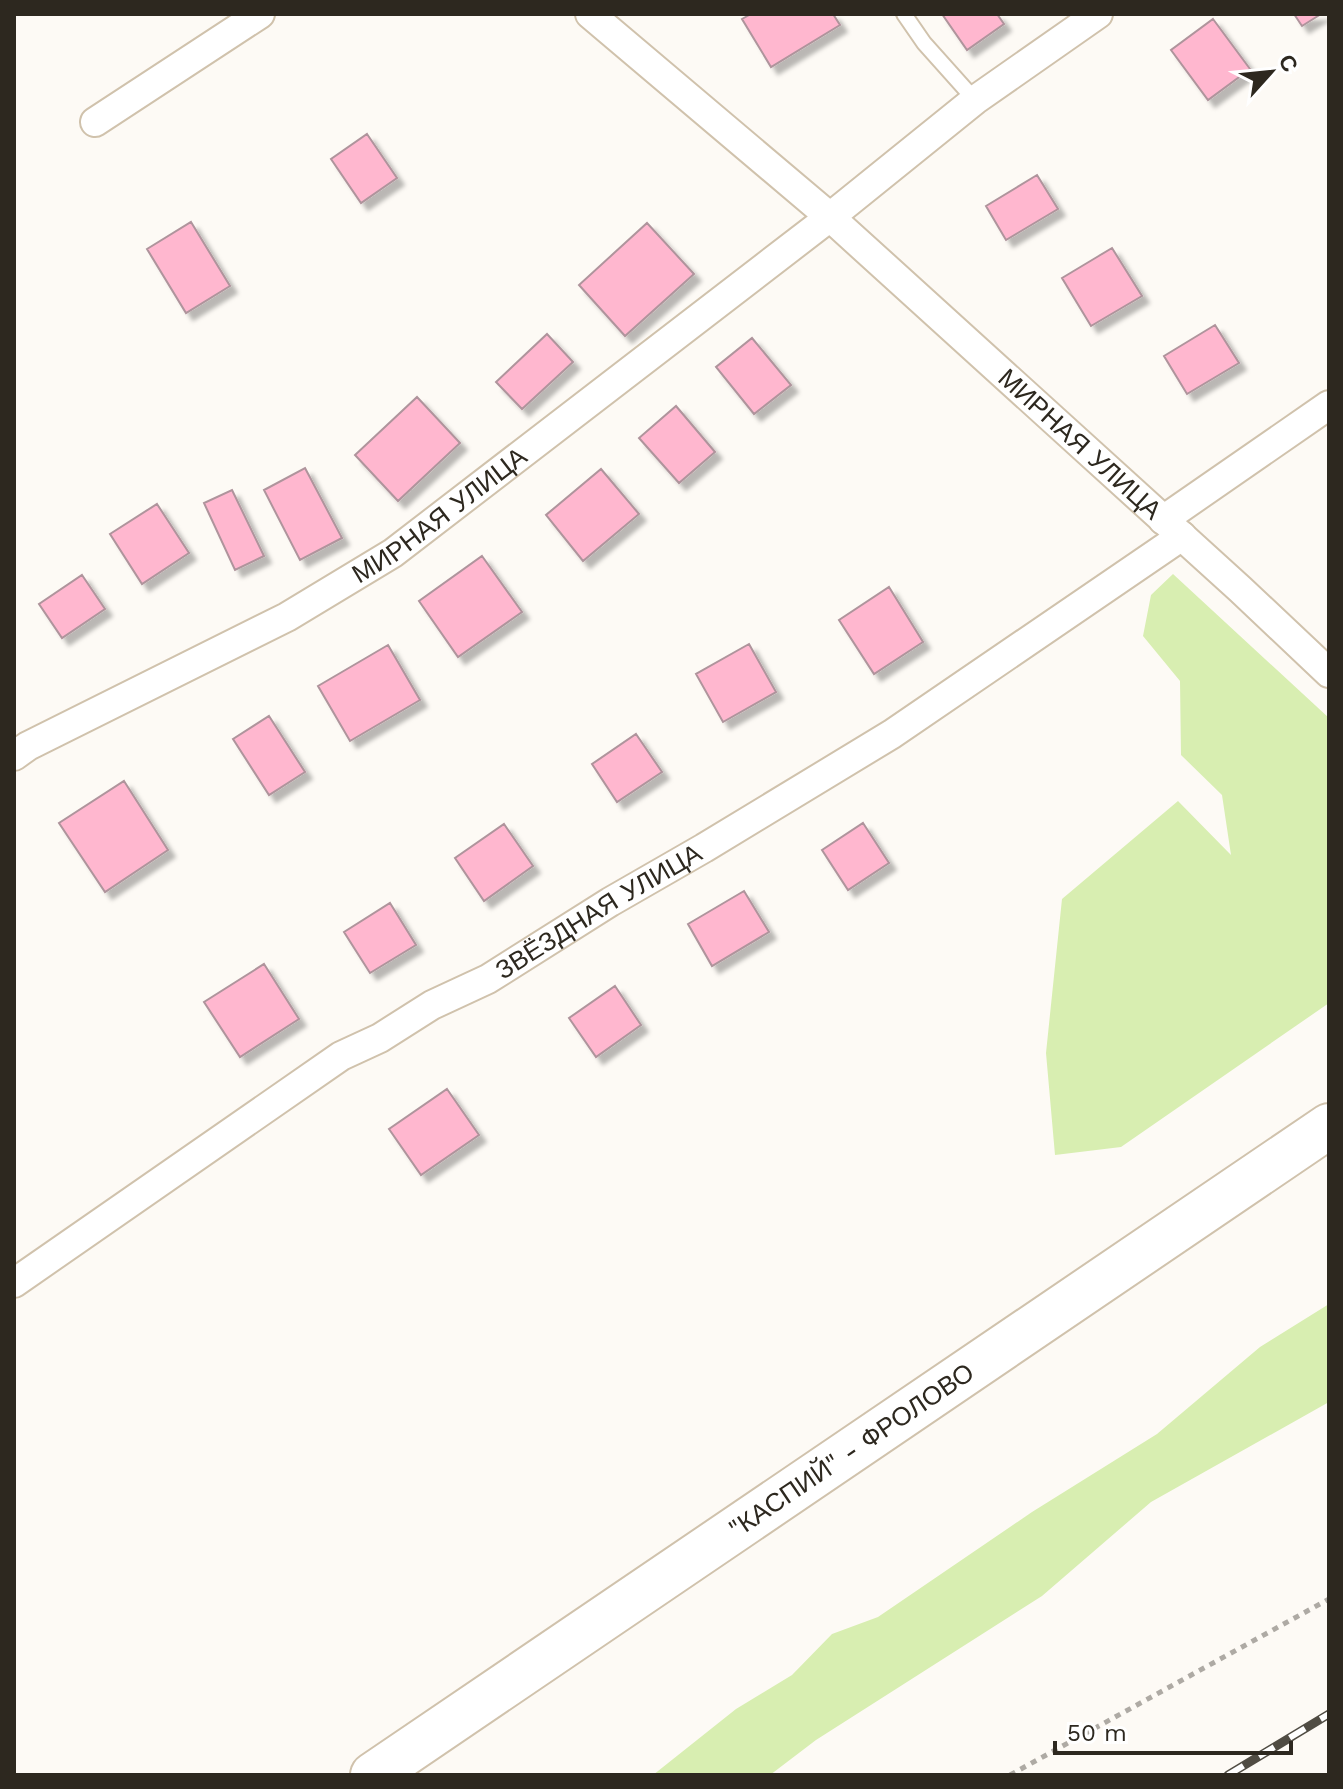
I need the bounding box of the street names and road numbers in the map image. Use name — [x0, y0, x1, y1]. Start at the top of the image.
street label: МИРНАЯ УЛИЦА — [992, 362, 1168, 526]
street label: МИРНАЯ УЛИЦА — [347, 441, 533, 589]
street label: ЗВЁЗДНАЯ УЛИЦА — [490, 837, 707, 985]
street label: "КАСПИЙ" - ФРОЛОВО — [723, 1357, 979, 1544]

